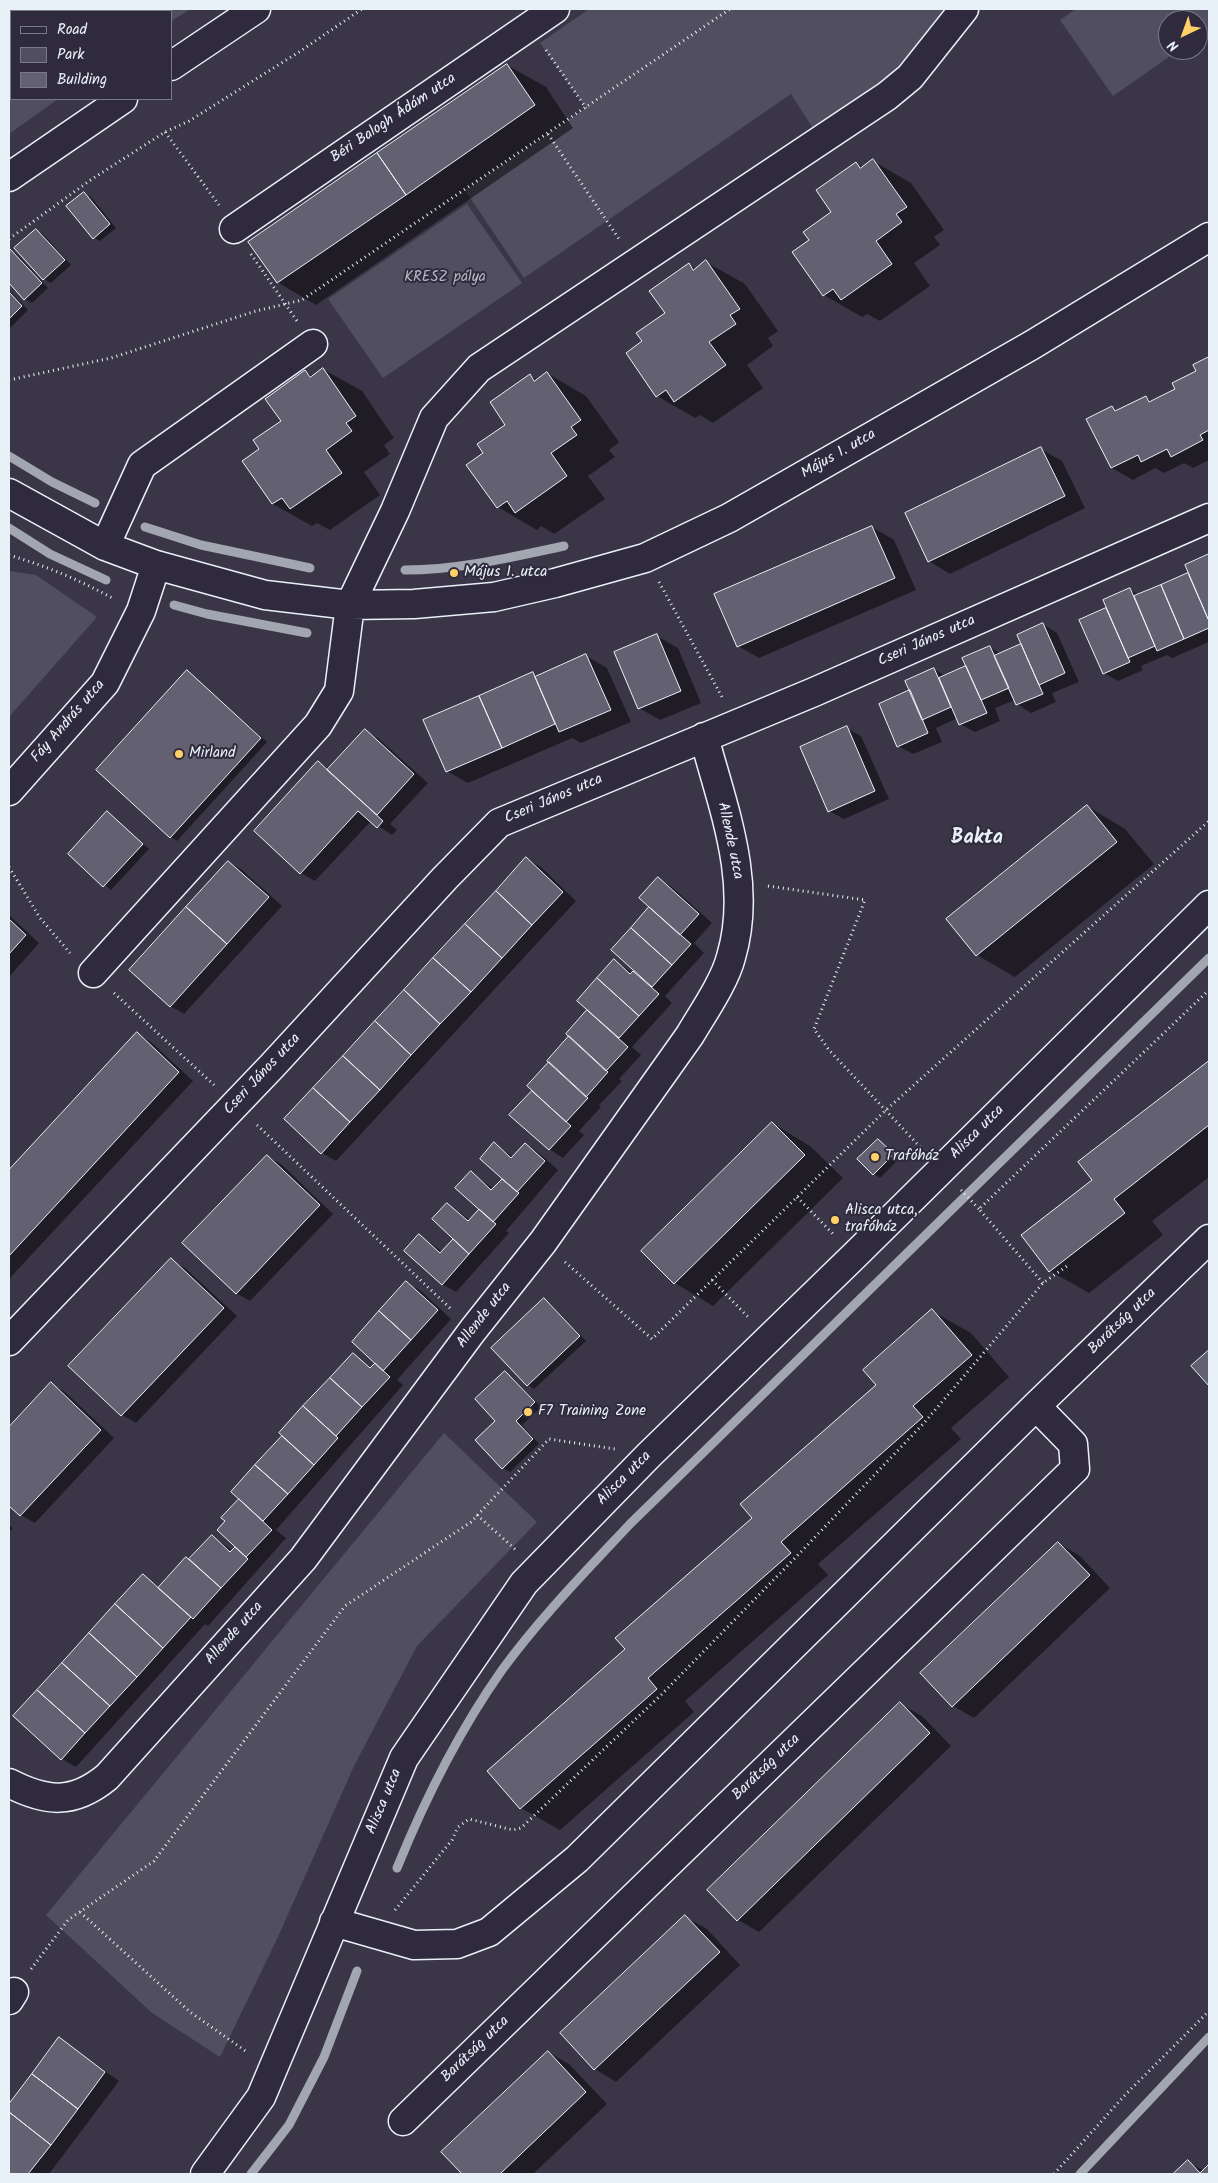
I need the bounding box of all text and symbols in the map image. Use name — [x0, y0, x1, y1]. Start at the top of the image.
legend — [10, 10, 172, 100]
north arrow — [1158, 10, 1208, 60]
text: Road — [57, 18, 87, 42]
text: N — [1163, 34, 1184, 57]
text: Park — [57, 43, 84, 67]
text: Building — [57, 68, 107, 92]
street label: Béri Balogh Ádám utca — [328, 70, 460, 168]
park label: KRESZ pálya — [404, 269, 486, 287]
street label: Május 1. utca — [798, 426, 880, 484]
place label: Május 1. utca — [464, 564, 547, 582]
marker: Május 1. utca — [448, 567, 460, 579]
street label: Cseri János utca — [876, 612, 978, 672]
street label: Fáy András utca — [28, 677, 110, 767]
place label: Mirland — [189, 745, 236, 763]
marker: Mirland — [173, 748, 185, 760]
street label: Cseri János utca — [502, 771, 606, 829]
street label: Allende utca — [712, 801, 746, 881]
district label: Bakta — [951, 828, 1003, 852]
street label: Cseri János utca — [221, 1031, 305, 1119]
street label: Alisca utca — [947, 1102, 1009, 1164]
place label: Trafóház — [885, 1148, 939, 1166]
marker: Trafóház — [869, 1151, 881, 1163]
place label: Alisca utca, trafóház — [845, 1202, 918, 1237]
marker: Alisca utca, trafóház — [829, 1214, 841, 1226]
street label: Allende utca — [454, 1280, 516, 1352]
street label: Barátság utca — [1085, 1285, 1161, 1359]
place label: F7 Training Zone — [538, 1403, 646, 1421]
marker: F7 Training Zone — [522, 1406, 534, 1418]
street label: Alisca utca — [594, 1448, 656, 1510]
street label: Allende utca — [202, 1599, 268, 1669]
street label: Barátság utca — [729, 1731, 805, 1805]
street label: Alisca utca — [363, 1767, 407, 1837]
street label: Barátság utca — [438, 2013, 514, 2087]

